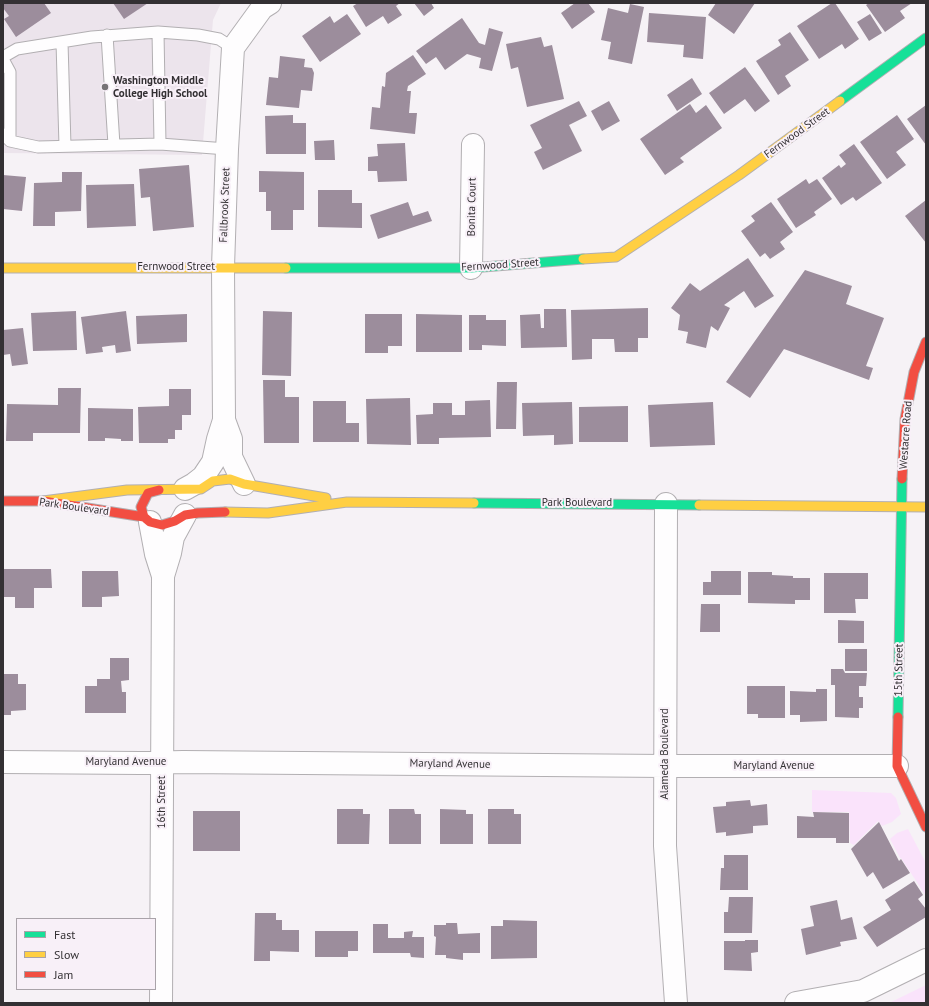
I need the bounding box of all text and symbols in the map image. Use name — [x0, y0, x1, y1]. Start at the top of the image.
place label: Washington Middle College High School — [113, 74, 207, 100]
marker: Washington Middle College High School — [100, 82, 110, 92]
street label: Fernwood Street — [762, 105, 832, 161]
street label: Fallbrook Street — [217, 167, 233, 243]
street label: Bonita Court — [465, 177, 479, 237]
street label: Fernwood Street — [461, 256, 539, 274]
street label: Fernwood Street — [137, 260, 215, 274]
street label: Westacre Road — [897, 400, 915, 470]
street label: Park Boulevard — [38, 496, 110, 518]
street label: Park Boulevard — [542, 496, 612, 510]
street label: 15th Street — [892, 644, 906, 696]
street label: Alameda Boulevard — [658, 708, 672, 800]
street label: Maryland Avenue — [86, 755, 166, 769]
street label: Maryland Avenue — [409, 757, 491, 771]
street label: Maryland Avenue — [734, 759, 814, 773]
street label: 16th Street — [155, 776, 169, 828]
legend — [16, 918, 156, 990]
text: Fast — [54, 927, 75, 942]
text: Slow — [54, 947, 79, 962]
text: Jam — [54, 967, 73, 982]

